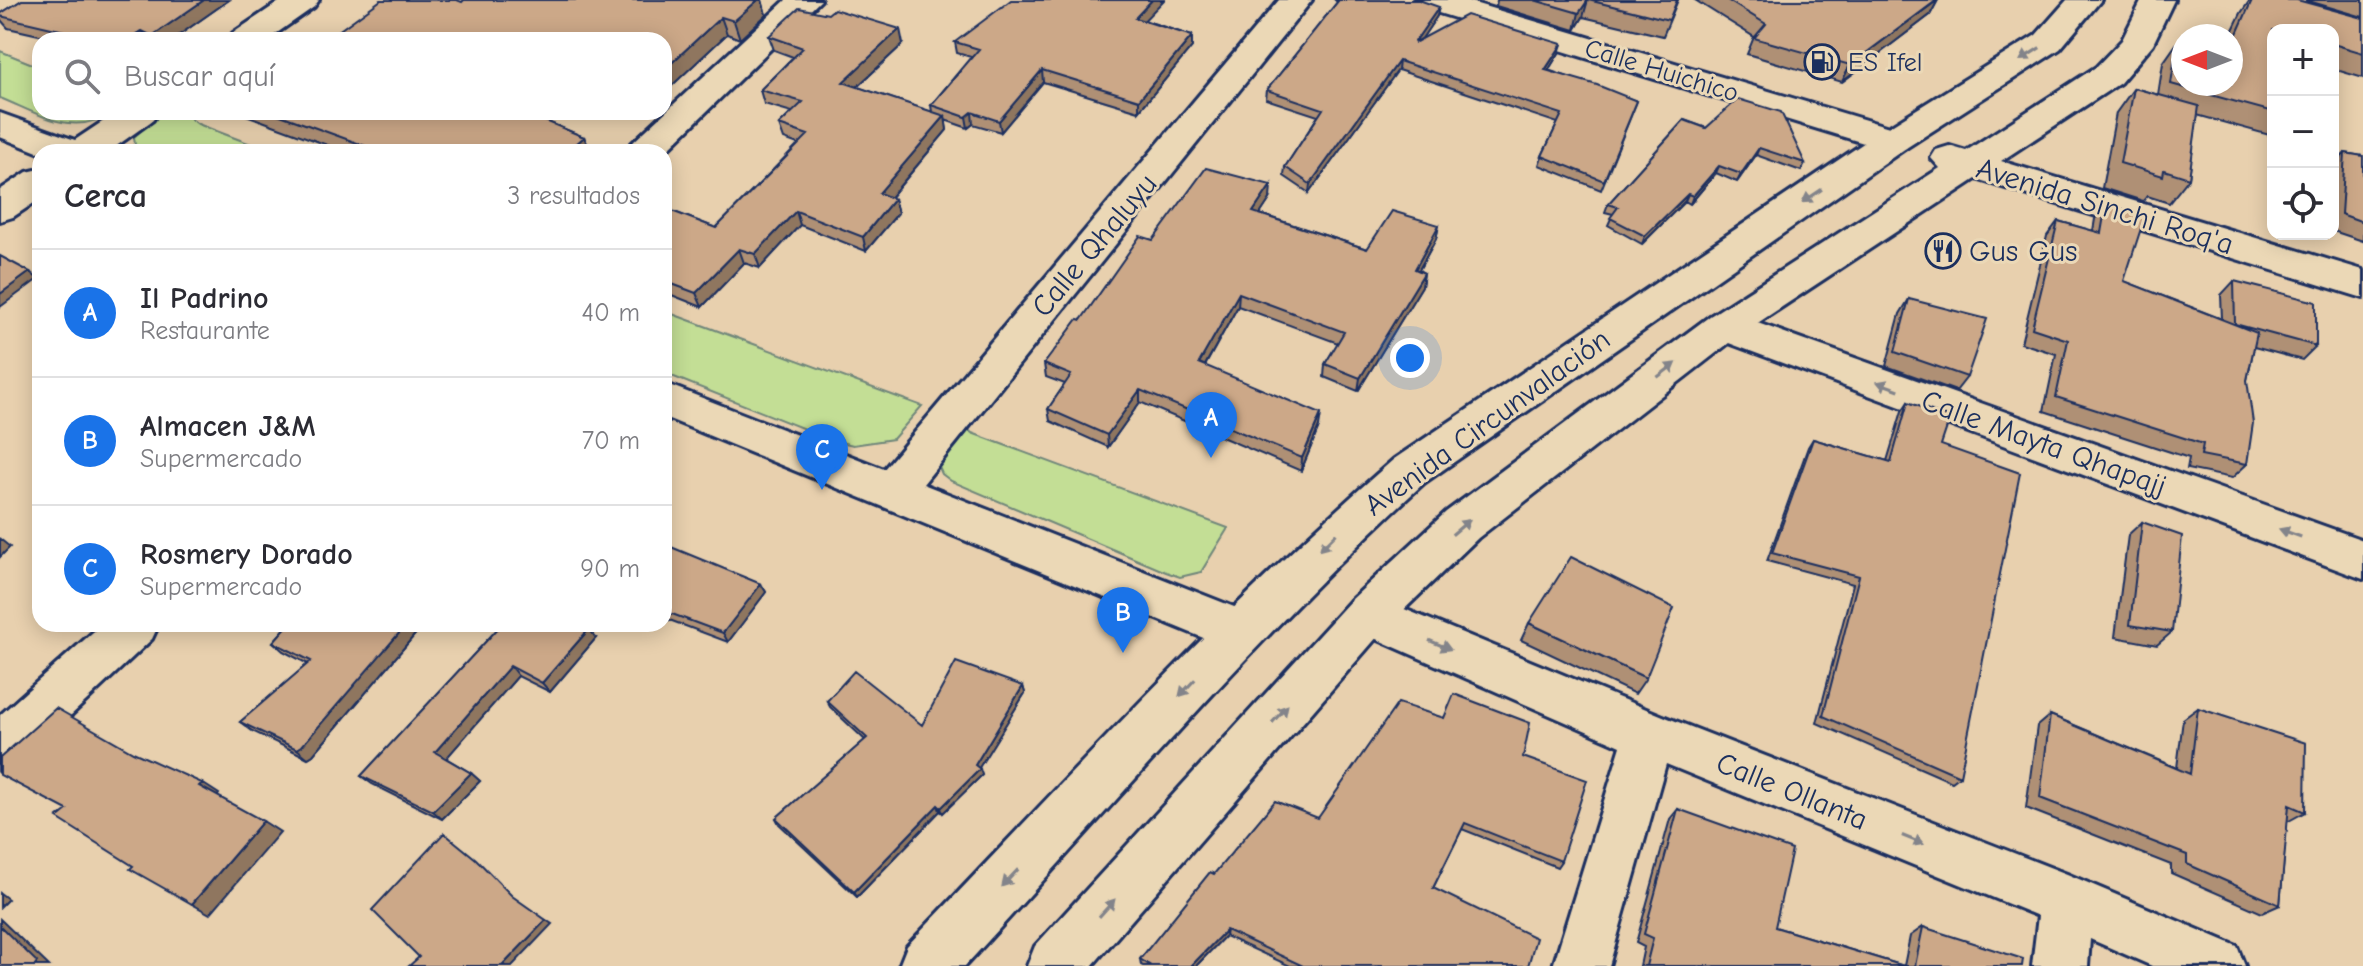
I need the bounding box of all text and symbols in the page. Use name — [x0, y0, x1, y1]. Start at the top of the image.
north arrow — [2171, 24, 2243, 96]
map controls — [2267, 24, 2339, 240]
button: + — [2267, 24, 2339, 96]
search box — [32, 32, 672, 120]
street label: Calle Huichico — [1581, 33, 1742, 109]
fuel station icon: ES Ifel — [1803, 43, 1841, 81]
one-way arrow — [2019, 46, 2041, 60]
place label: ES Ifel — [1848, 48, 1922, 78]
icon: search — [60, 54, 104, 98]
text: Buscar aquí — [124, 59, 275, 94]
button: − — [2267, 96, 2339, 168]
street label: Avenida Sinchi Roq'a — [1972, 151, 2238, 262]
street label: Calle Qhaluyu — [1025, 167, 1164, 324]
button: locate — [2267, 168, 2339, 240]
text: Cerca — [64, 176, 147, 216]
text: 3 resultados — [507, 181, 640, 211]
one-way arrow — [1802, 188, 1823, 203]
restaurant icon: Gus Gus — [1924, 232, 1962, 270]
place label: Gus Gus — [1969, 234, 2078, 269]
text: Il Padrino — [140, 281, 269, 316]
text: A — [83, 298, 97, 328]
text: 40 m — [581, 298, 640, 328]
text: Restaurante — [140, 316, 270, 346]
street label: Avenida Circunvalación — [1358, 322, 1617, 523]
your location — [1390, 338, 1430, 378]
one-way arrow — [1657, 362, 1677, 378]
one-way arrow — [1876, 380, 1900, 392]
street label: Calle Mayta Qhapajj — [1917, 383, 2171, 504]
pin: A — [1185, 392, 1237, 458]
text: Almacen J&M — [140, 409, 316, 444]
pin: C — [796, 424, 848, 490]
text: B — [82, 426, 98, 456]
text: 70 m — [582, 426, 640, 456]
text: Supermercado — [140, 444, 302, 474]
one-way arrow — [1450, 519, 1470, 536]
one-way arrow — [2278, 527, 2302, 539]
one-way arrow — [1319, 532, 1338, 551]
text: Rosmery Dorado — [140, 537, 353, 572]
text: C — [82, 554, 98, 584]
text: 90 m — [580, 554, 640, 584]
text: Supermercado — [140, 572, 302, 602]
pin: B — [1097, 587, 1149, 653]
one-way arrow — [1428, 638, 1452, 651]
one-way arrow — [1178, 678, 1196, 697]
one-way arrow — [1270, 704, 1288, 723]
street label: Calle Ollanta — [1711, 745, 1872, 838]
one-way arrow — [1901, 834, 1925, 847]
one-way arrow — [1001, 868, 1019, 887]
one-way arrow — [1097, 898, 1115, 917]

